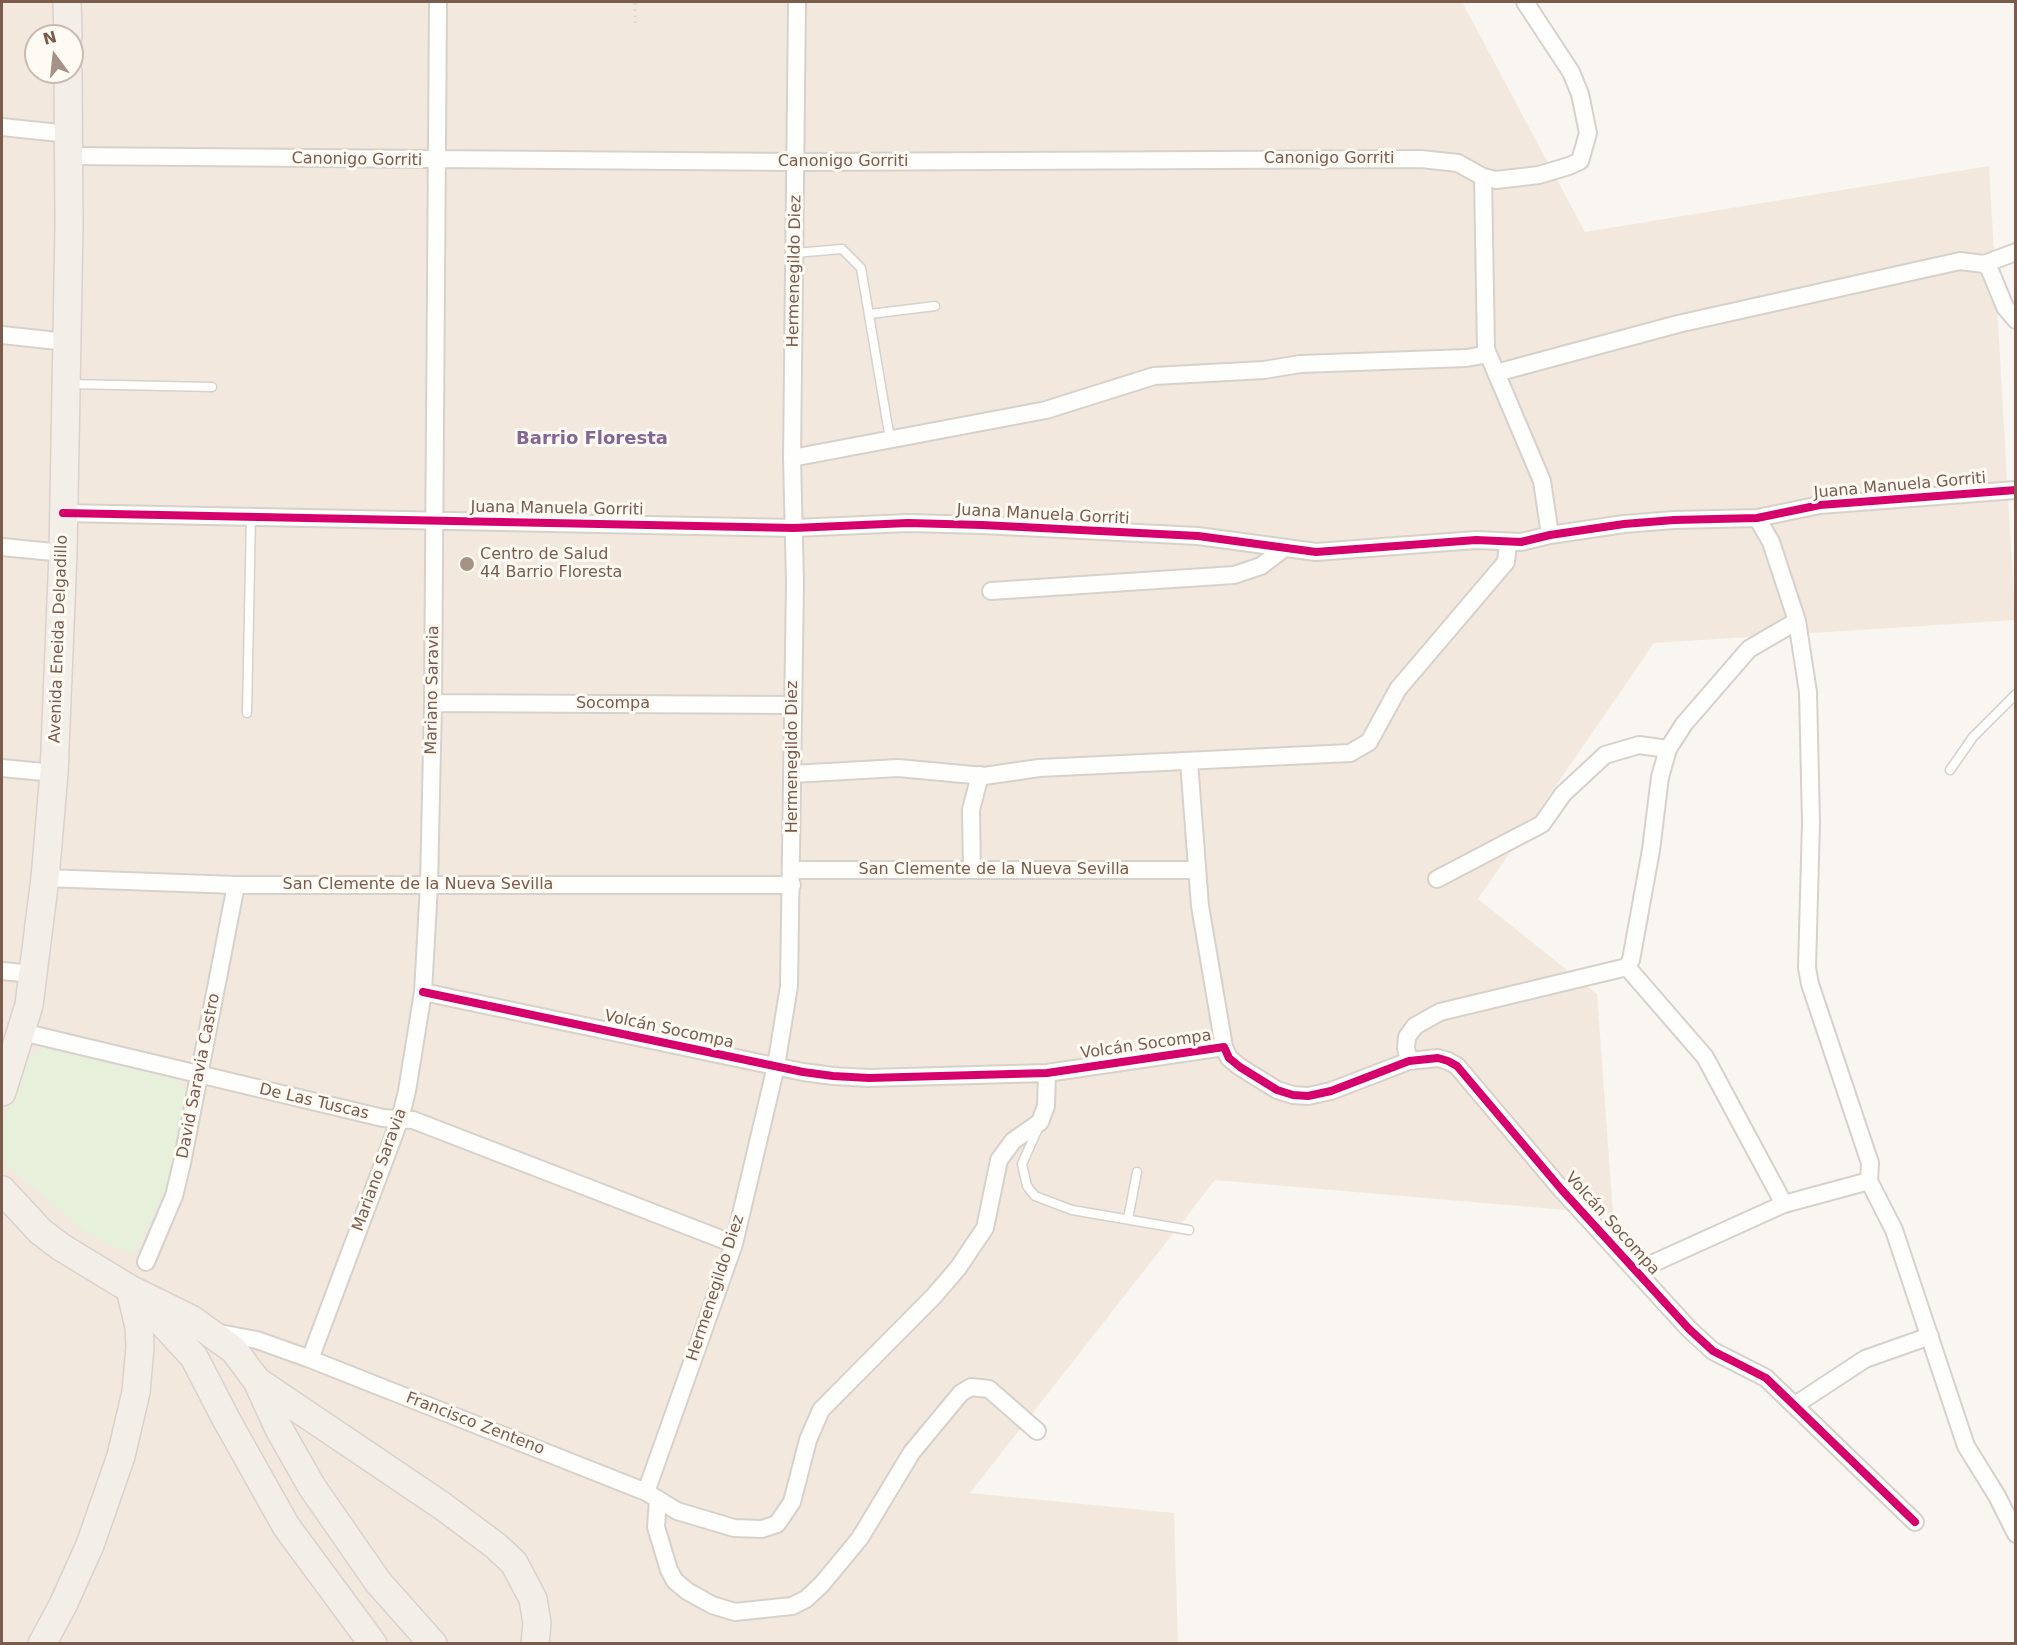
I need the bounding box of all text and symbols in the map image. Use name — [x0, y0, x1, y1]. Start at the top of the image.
north arrow — [24, 24, 84, 84]
text: N — [41, 27, 59, 49]
street label: Canonigo Gorriti — [291, 149, 423, 171]
street label: Canonigo Gorriti — [1264, 149, 1394, 169]
street label: Canonigo Gorriti — [778, 152, 908, 172]
street label: Hermenegildo Diez — [784, 195, 806, 347]
district label: Barrio Floresta — [516, 428, 668, 450]
street label: Juana Manuela Gorriti — [1813, 469, 1987, 503]
street label: Juana Manuela Gorriti — [470, 498, 644, 520]
street label: Juana Manuela Gorriti — [956, 501, 1130, 529]
street label: Avenida Eneida Delgadillo — [46, 535, 72, 743]
place label: Centro de Salud 44 Barrio Floresta — [480, 545, 622, 583]
marker: Centro de Salud 44 Barrio Floresta — [458, 555, 476, 573]
street label: Mariano Saravia — [422, 625, 444, 755]
street label: Hermenegildo Diez — [783, 681, 803, 833]
street label: Socompa — [576, 694, 650, 714]
street label: San Clemente de la Nueva Sevilla — [859, 860, 1129, 880]
street label: San Clemente de la Nueva Sevilla — [283, 875, 553, 895]
street label: David Saravia Castro — [174, 992, 224, 1160]
street label: Volcán Socompa — [603, 1007, 735, 1053]
street label: Volcán Socompa — [1079, 1026, 1213, 1064]
street label: De Las Tuscas — [257, 1080, 371, 1124]
street label: Mariano Saravia — [349, 1106, 411, 1234]
street label: Volcán Socompa — [1561, 1169, 1663, 1279]
street label: Hermenegildo Diez — [683, 1212, 749, 1364]
street label: Francisco Zenteno — [403, 1389, 547, 1459]

